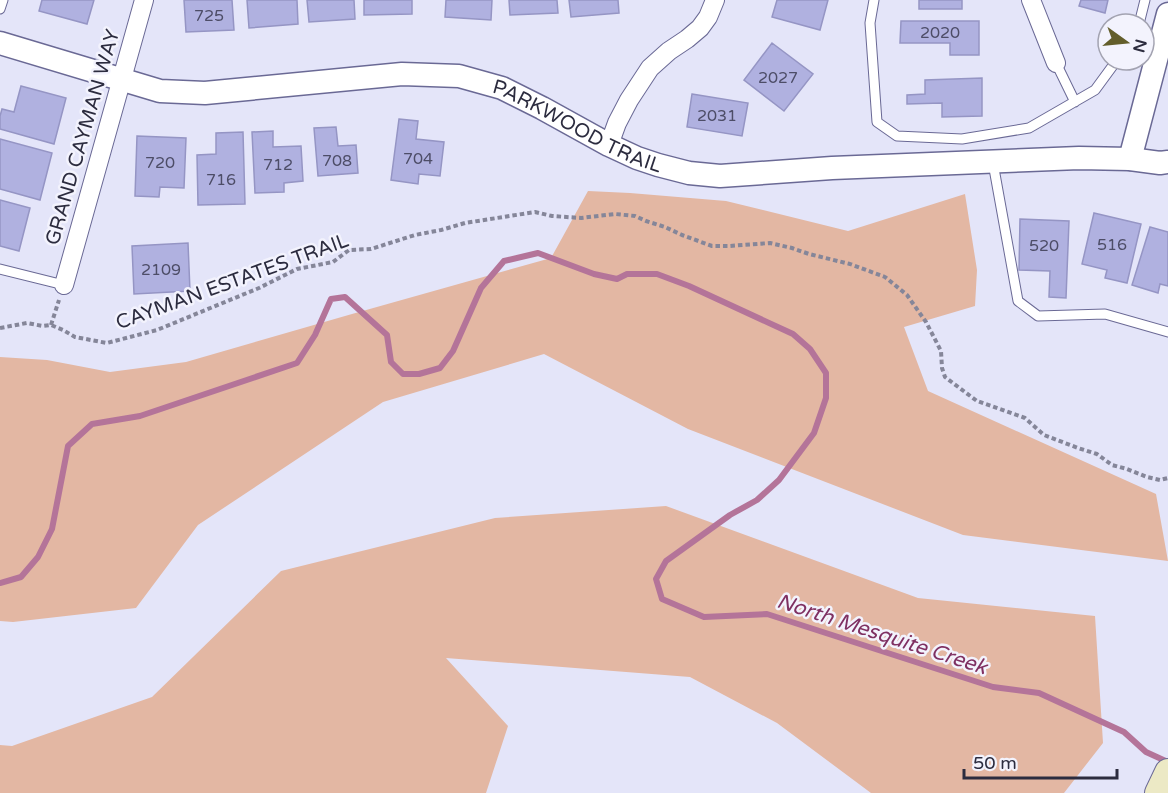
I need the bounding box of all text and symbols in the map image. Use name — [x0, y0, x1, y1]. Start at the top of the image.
house number: 725 — [194, 6, 224, 26]
north arrow — [1096, 12, 1156, 72]
house number: 2020 — [920, 23, 960, 43]
street label: GRAND CAYMAN WAY — [41, 26, 125, 248]
text: N — [1128, 37, 1151, 54]
house number: 2027 — [758, 68, 798, 88]
street label: PARKWOOD TRAIL — [490, 75, 665, 179]
house number: 2031 — [697, 106, 737, 126]
house number: 704 — [403, 149, 433, 169]
house number: 708 — [322, 151, 352, 171]
house number: 720 — [145, 153, 175, 173]
house number: 712 — [263, 155, 293, 175]
house number: 716 — [206, 170, 236, 190]
street label: CAYMAN ESTATES TRAIL — [113, 228, 352, 335]
house number: 516 — [1097, 235, 1127, 255]
house number: 520 — [1029, 236, 1059, 256]
house number: 2109 — [141, 260, 181, 280]
water label: North Mesquite Creek — [774, 589, 992, 681]
scale bar — [964, 742, 1117, 780]
text: 50 m — [973, 752, 1017, 774]

